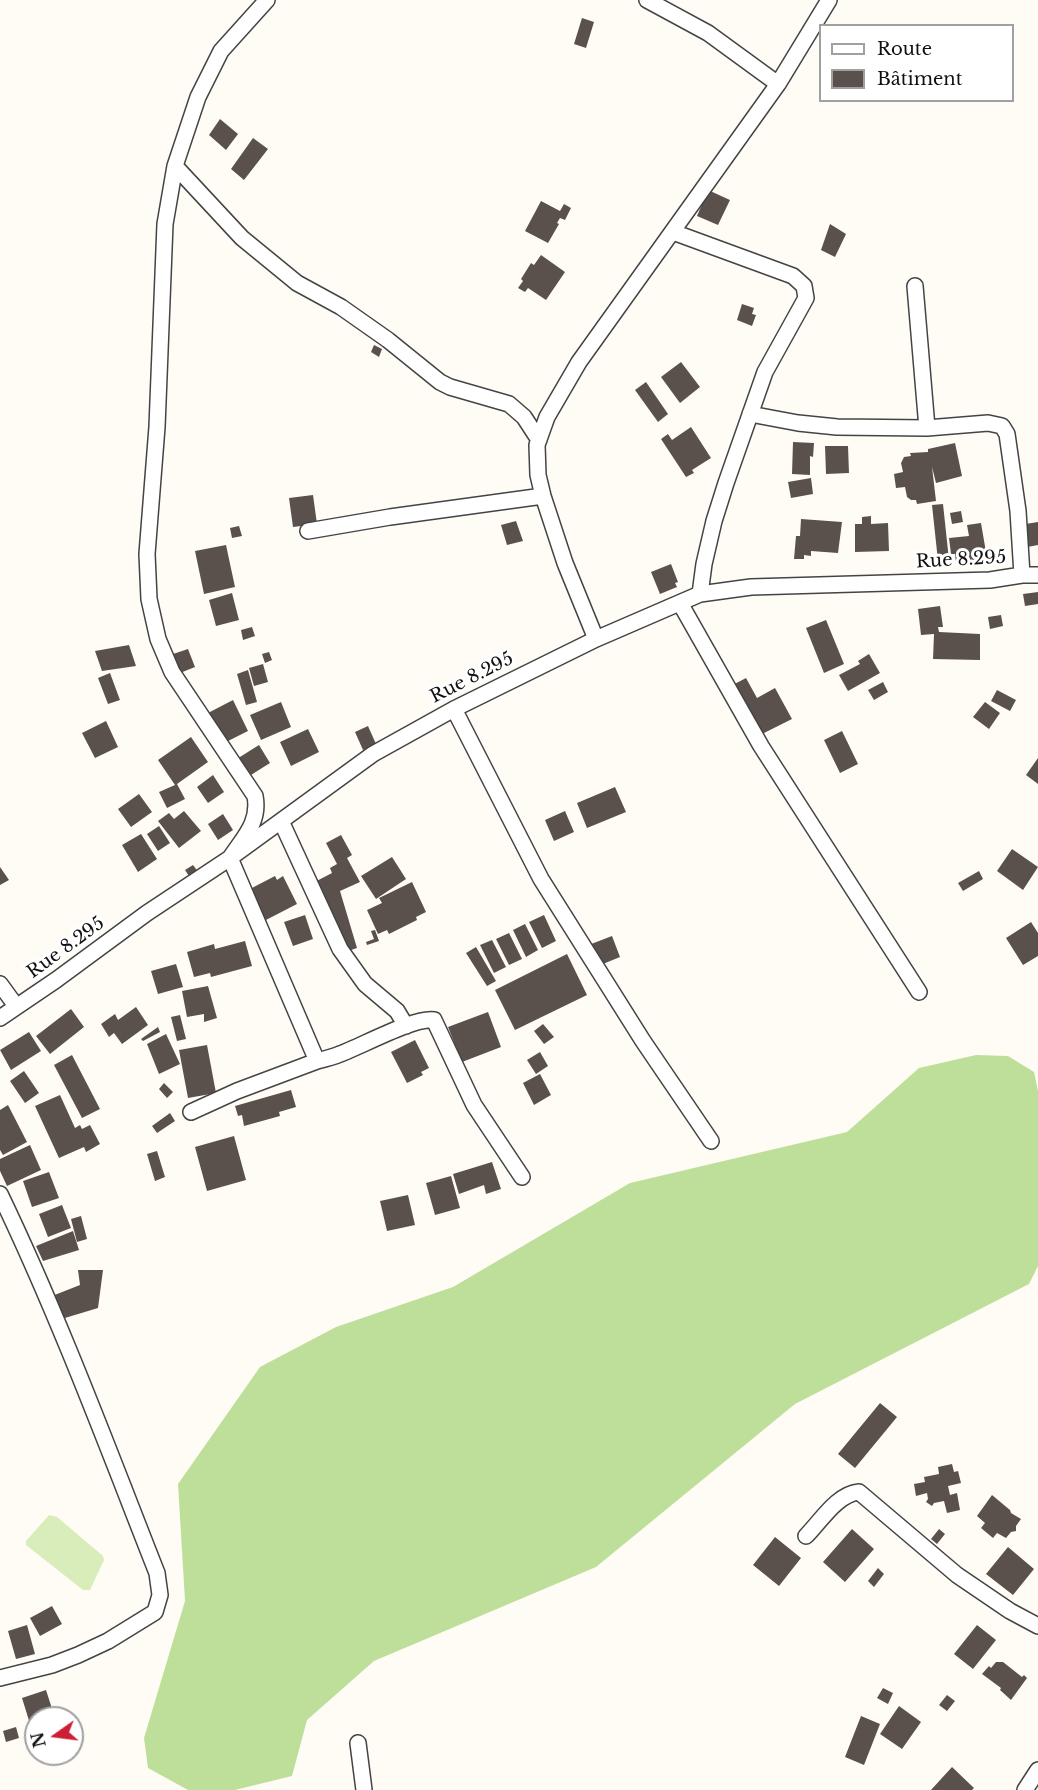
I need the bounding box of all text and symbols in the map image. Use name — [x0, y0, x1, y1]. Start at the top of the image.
legend — [819, 24, 1014, 102]
text: Route — [877, 38, 932, 60]
text: Bâtiment — [877, 68, 963, 90]
street label: Rue 8.295 — [915, 547, 1007, 573]
street label: Rue 8.295 — [427, 648, 517, 708]
street label: Rue 8.295 — [23, 913, 109, 983]
north arrow — [24, 1706, 84, 1766]
text: N — [27, 1730, 50, 1750]

